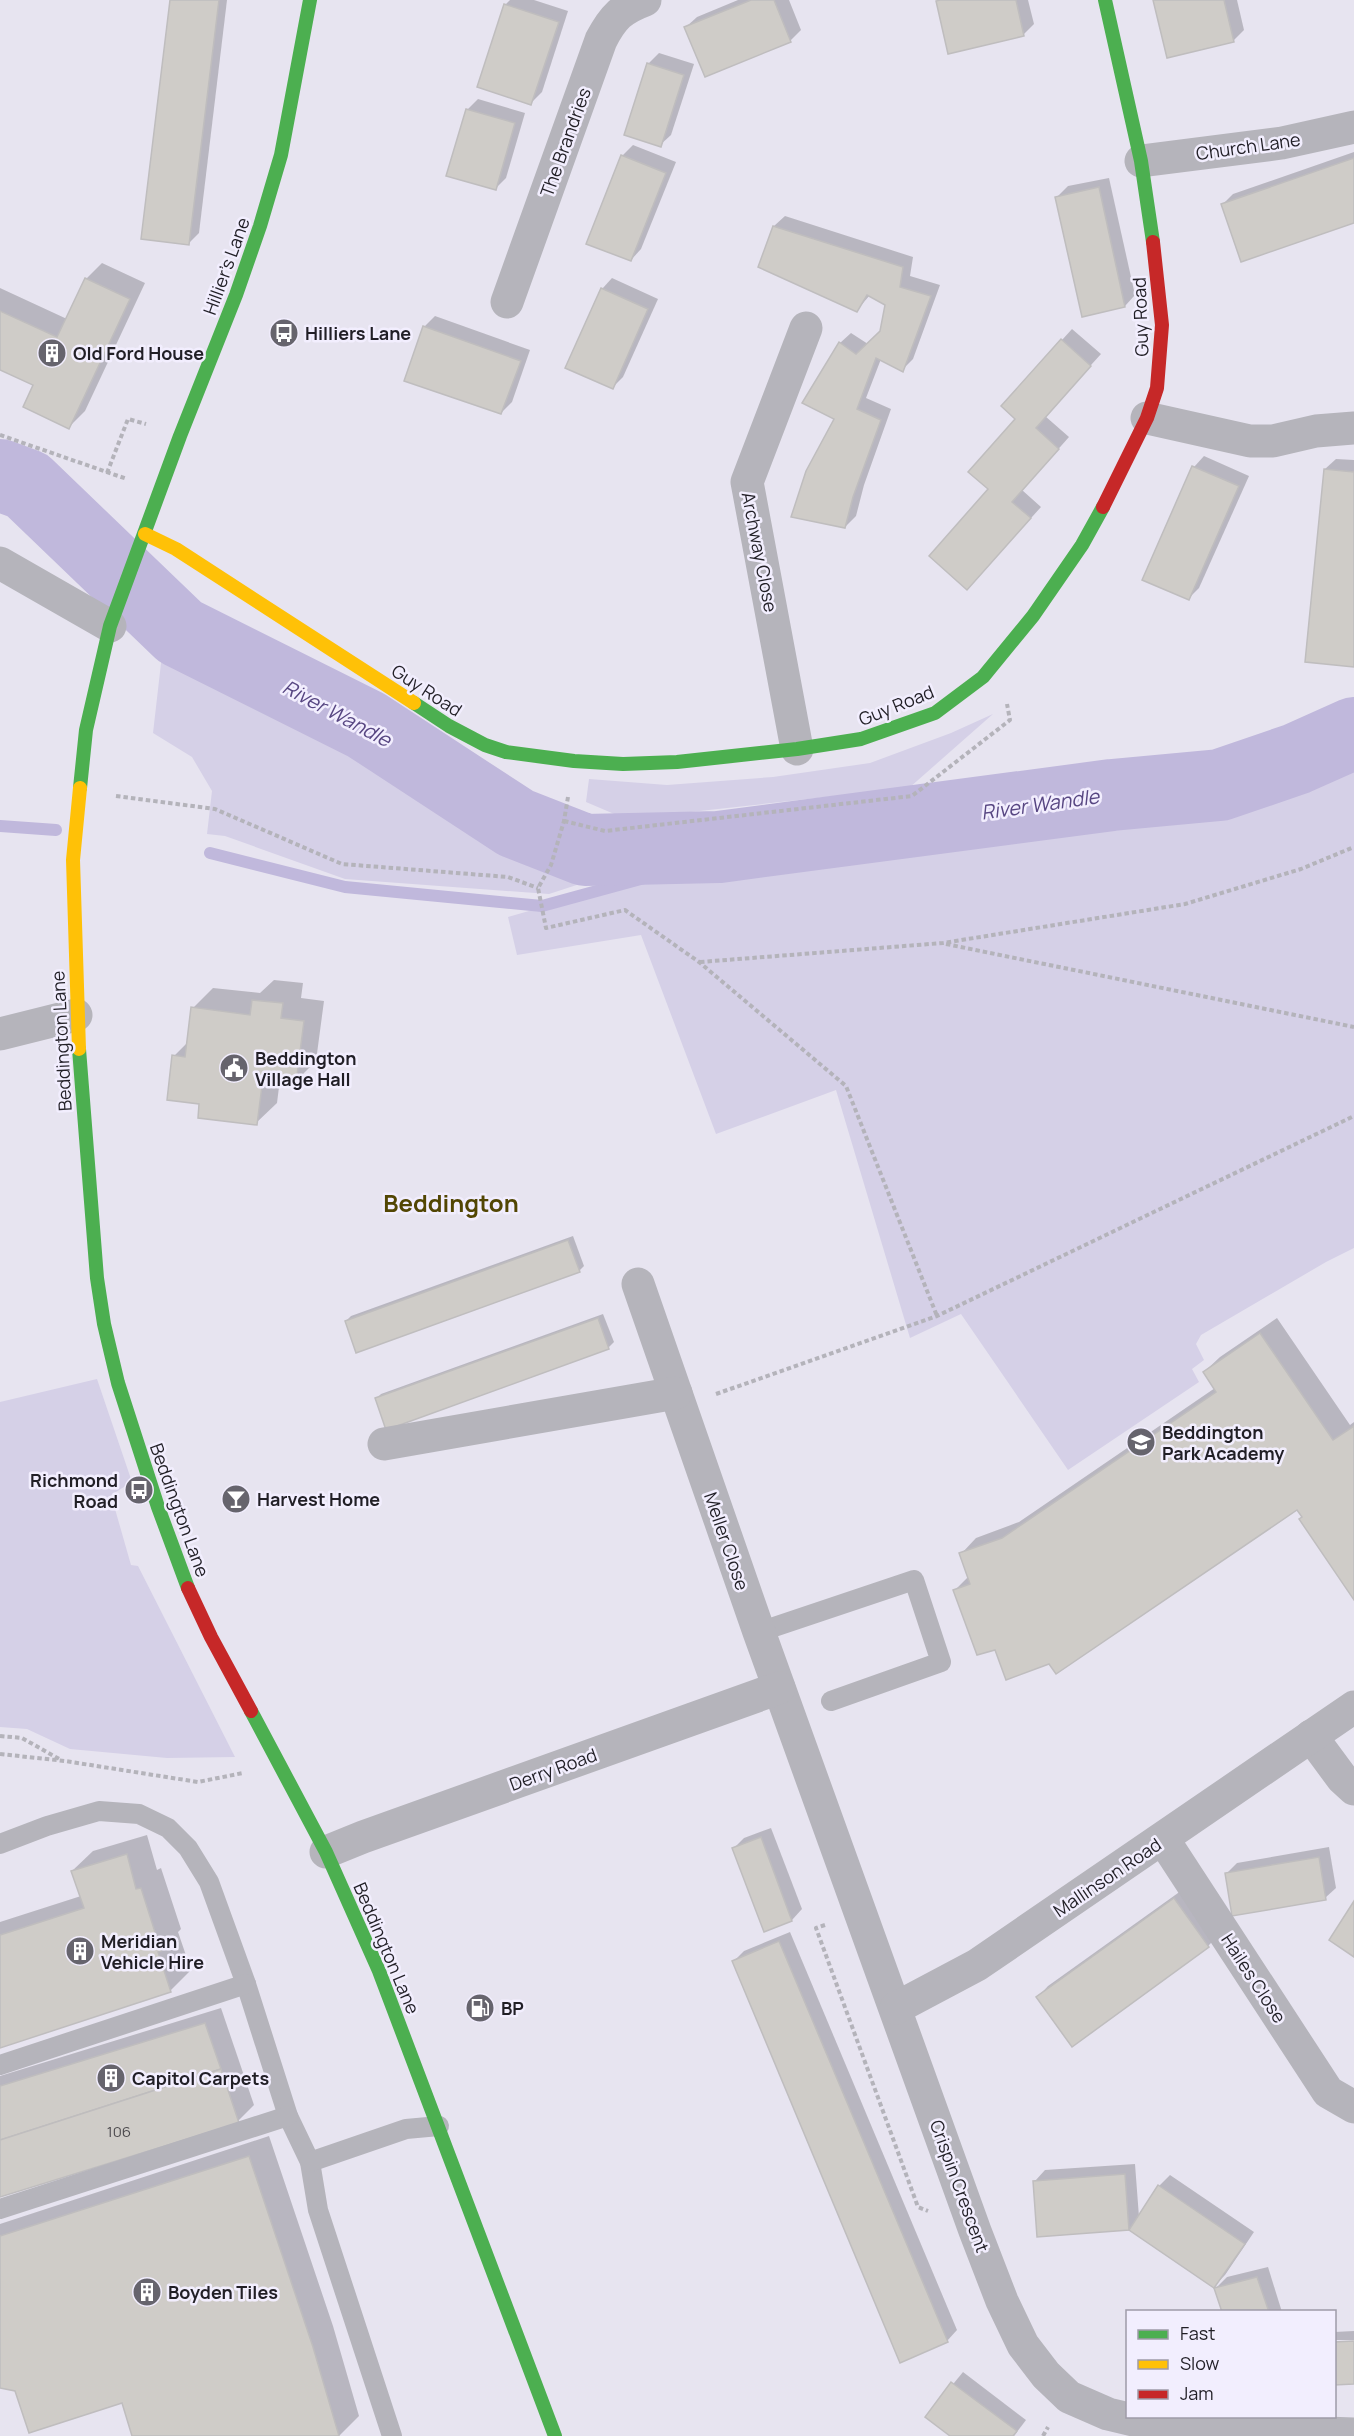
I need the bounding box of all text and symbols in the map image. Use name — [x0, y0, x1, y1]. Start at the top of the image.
street label: The Brandries — [534, 84, 596, 200]
street label: Church Lane — [1194, 127, 1302, 165]
street label: Hillier's Lane — [197, 214, 255, 318]
street label: Guy Road — [1127, 277, 1153, 357]
bus stop icon: Hilliers Lane — [268, 317, 300, 349]
place label: Hilliers Lane — [305, 321, 411, 345]
building icon: Old Ford House — [36, 337, 68, 369]
place label: Old Ford House — [73, 341, 204, 365]
street label: Archway Close — [737, 490, 783, 614]
street label: Guy Road — [387, 658, 467, 722]
water label: River Wandle — [278, 673, 397, 753]
street label: Guy Road — [855, 679, 937, 731]
water label: River Wandle — [979, 782, 1102, 826]
street label: Beddington Lane — [45, 970, 77, 1112]
place label: Beddington Village Hall — [255, 1046, 357, 1091]
public building icon: Beddington Village Hall — [218, 1052, 250, 1084]
district label: Beddington — [383, 1186, 519, 1219]
place label: Beddington Park Academy — [1162, 1420, 1284, 1465]
school or university icon: Beddington Park Academy — [1125, 1426, 1157, 1458]
street label: Beddington Lane — [145, 1440, 215, 1580]
place label: Richmond Road — [30, 1468, 118, 1513]
bus stop icon: Richmond Road — [123, 1474, 155, 1506]
bar icon: Harvest Home — [220, 1483, 252, 1515]
place label: Harvest Home — [257, 1487, 380, 1511]
street label: Meller Close — [699, 1489, 755, 1593]
street label: Derry Road — [506, 1742, 600, 1796]
street label: Mallinson Road — [1048, 1832, 1166, 1922]
street label: Beddington Lane — [348, 1879, 426, 2017]
place label: Meridian Vehicle Hire — [101, 1929, 204, 1974]
street label: Hailes Close — [1216, 1929, 1292, 2027]
building icon: Meridian Vehicle Hire — [64, 1935, 96, 1967]
fuel station icon: BP — [464, 1992, 496, 2024]
place label: BP — [501, 1996, 524, 2020]
building icon: Capitol Carpets — [95, 2062, 127, 2094]
place label: Capitol Carpets — [132, 2066, 269, 2090]
street label: Crispin Crescent — [925, 2116, 995, 2256]
house number: 106 — [107, 2121, 131, 2142]
building icon: Boyden Tiles — [131, 2276, 163, 2308]
place label: Boyden Tiles — [168, 2280, 278, 2304]
legend — [1126, 2310, 1336, 2418]
text: Fast — [1180, 2321, 1215, 2345]
text: Slow — [1180, 2351, 1220, 2375]
text: Jam — [1180, 2381, 1214, 2405]

